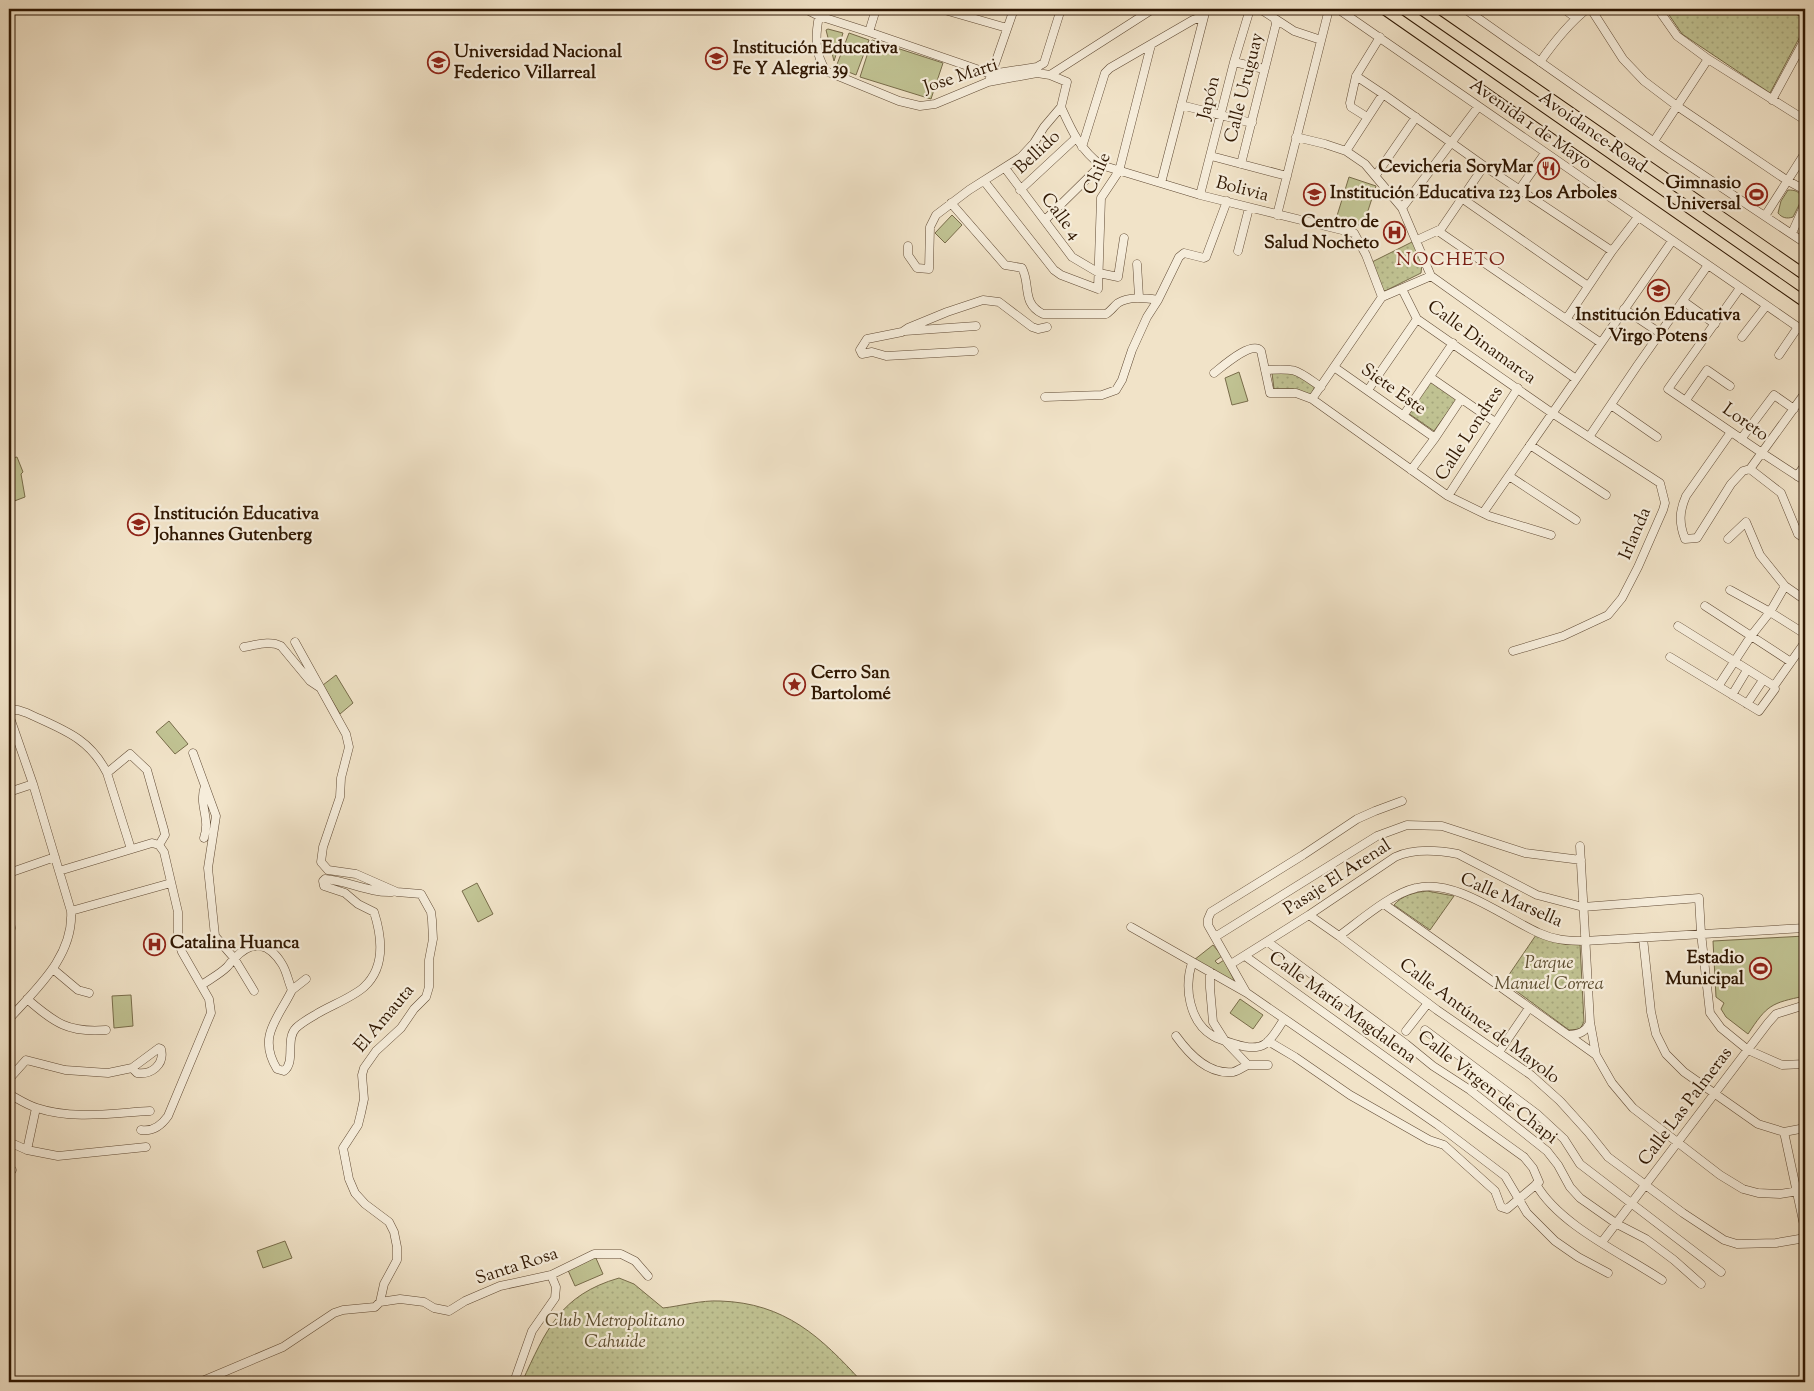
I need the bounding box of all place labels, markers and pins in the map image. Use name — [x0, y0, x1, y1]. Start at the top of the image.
place label: Institución Educativa Fe Y Alegria 39 — [733, 36, 899, 83]
place label: Universidad Nacional Federico Villarreal — [454, 40, 623, 87]
school or university icon: Institución Educativa Fe Y Alegria 39 — [705, 47, 729, 71]
school or university icon: Universidad Nacional Federico Villarreal — [426, 51, 450, 75]
place label: Cevicheria SoryMar — [1378, 155, 1533, 181]
restaurant icon: Cevicheria SoryMar — [1537, 156, 1561, 180]
place label: Gimnasio Universal — [1665, 171, 1742, 218]
place label: Institución Educativa 123 Los Arboles — [1330, 181, 1617, 207]
school or university icon: Institución Educativa 123 Los Arboles — [1302, 182, 1326, 206]
sports icon: Gimnasio Universal — [1745, 182, 1769, 206]
place label: Centro de Salud Nocheto — [1264, 210, 1380, 257]
hospital icon: Centro de Salud Nocheto — [1383, 221, 1407, 245]
school or university icon: Institución Educativa Virgo Potens — [1646, 279, 1670, 303]
place label: Institución Educativa Virgo Potens — [1575, 303, 1741, 350]
place label: Institución Educativa Johannes Gutenberg — [152, 502, 320, 549]
school or university icon: Institución Educativa Johannes Gutenberg — [126, 513, 150, 537]
place label: Cerro San Bartolomé — [811, 661, 891, 708]
place icon: Cerro San Bartolomé — [783, 672, 807, 696]
place label: Catalina Huanca — [170, 931, 300, 957]
hospital icon: Catalina Huanca — [142, 932, 166, 956]
place label: Estadio Municipal — [1665, 946, 1745, 993]
sports icon: Estadio Municipal — [1748, 957, 1772, 981]

